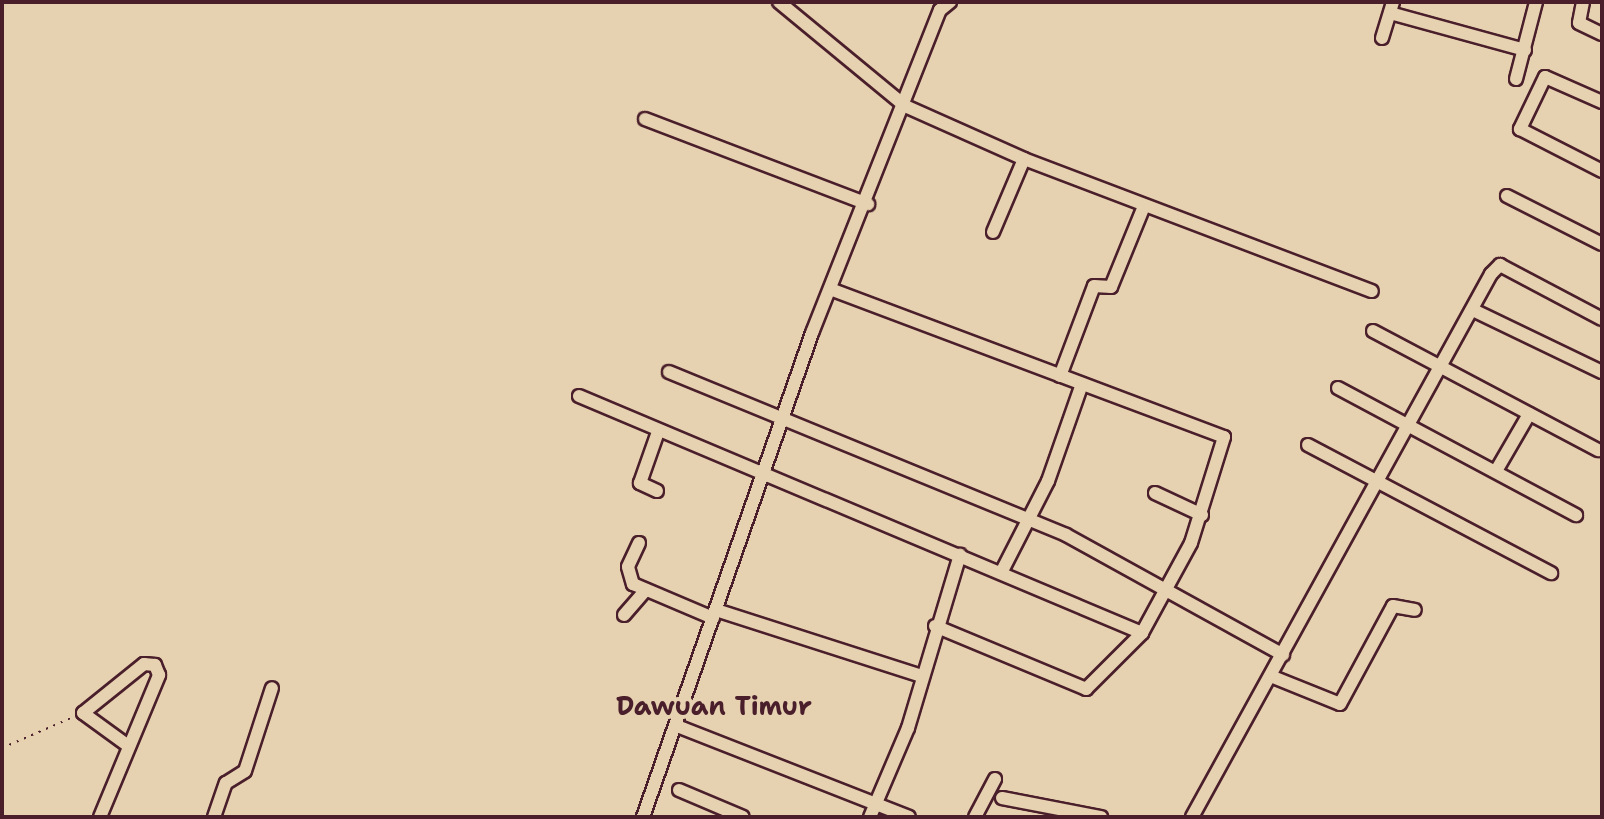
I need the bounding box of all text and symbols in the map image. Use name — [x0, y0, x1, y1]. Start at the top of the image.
district label: Dawuan Timur — [616, 690, 812, 722]

